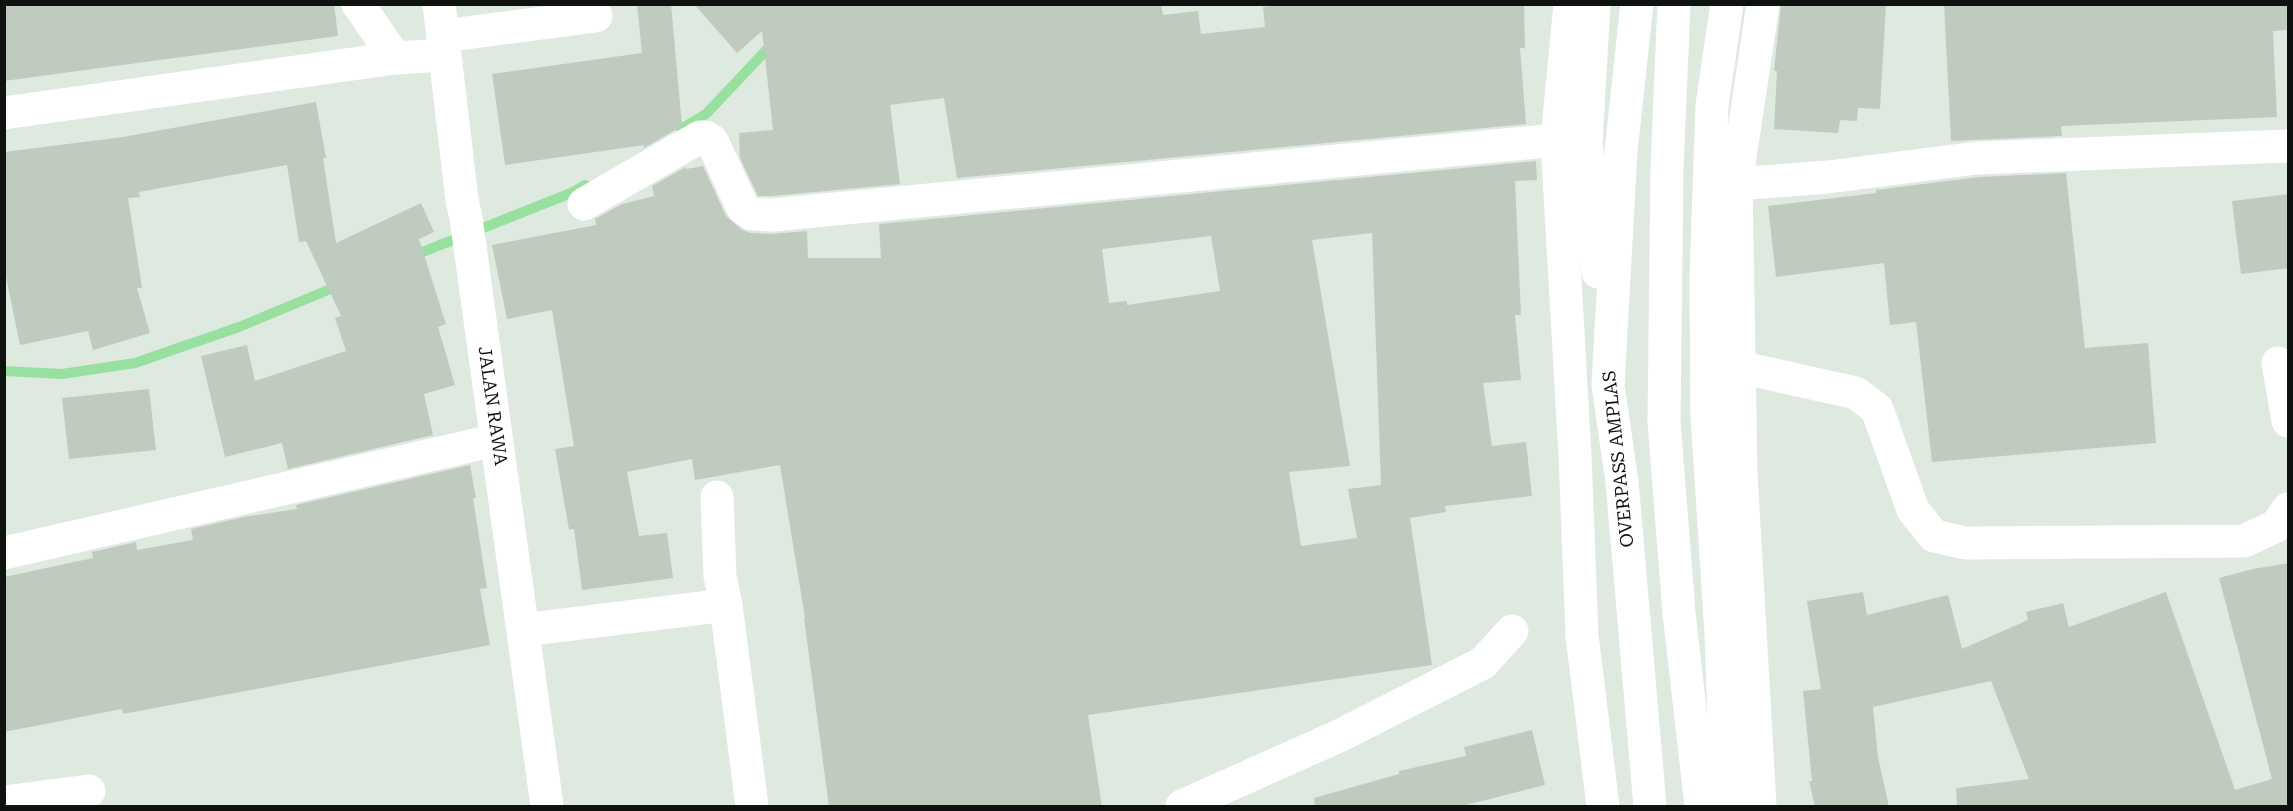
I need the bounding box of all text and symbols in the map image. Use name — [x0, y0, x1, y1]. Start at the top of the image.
street label: JALAN RAWA — [473, 345, 511, 467]
street label: OVERPASS AMPLAS — [1599, 370, 1639, 548]

